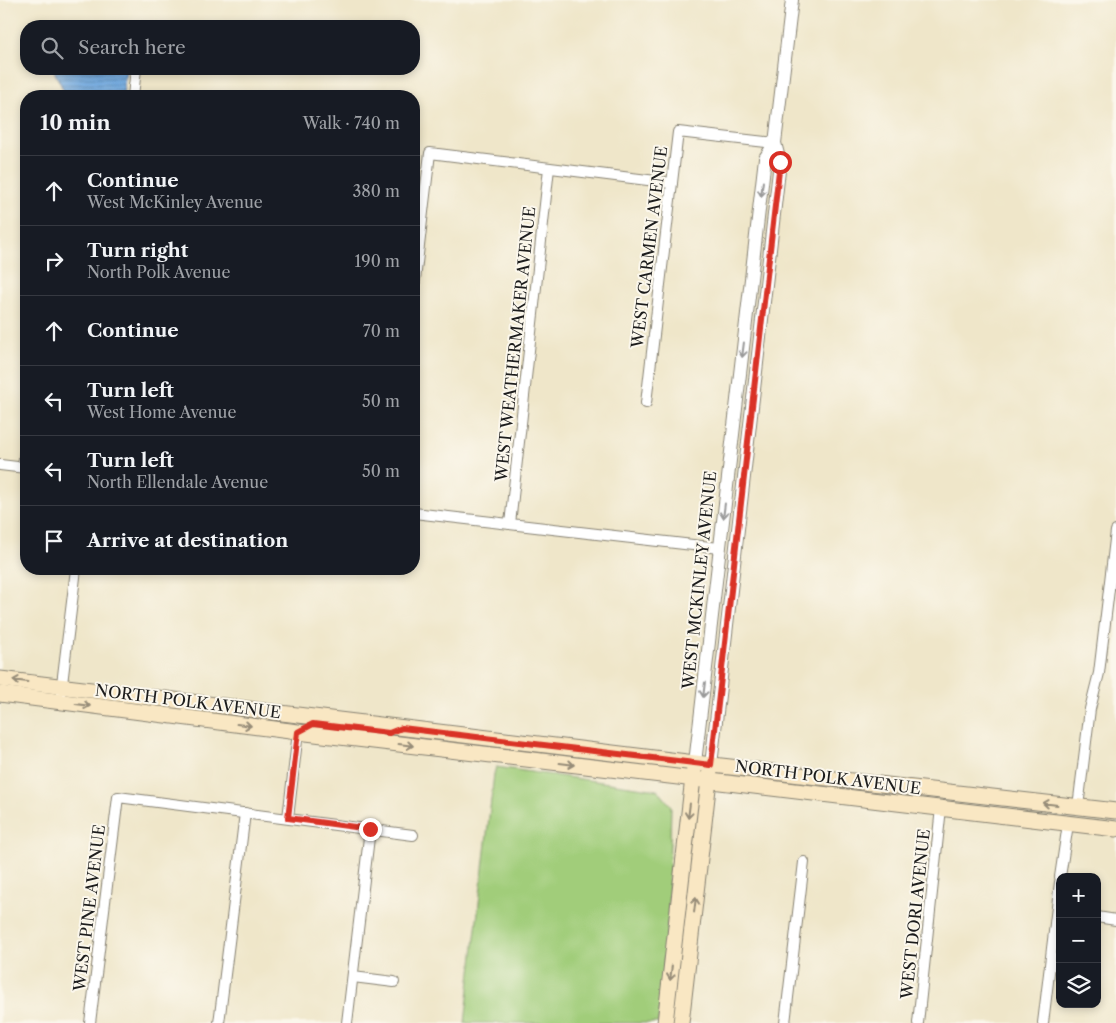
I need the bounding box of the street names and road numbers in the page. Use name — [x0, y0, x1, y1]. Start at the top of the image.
street label: WEST CARMEN AVENUE — [627, 145, 671, 350]
street label: WEST WEATHERMAKER AVENUE — [490, 205, 539, 484]
street label: WEST MCKINLEY AVENUE — [677, 470, 720, 691]
street label: NORTH POLK AVENUE — [94, 680, 282, 722]
street label: NORTH POLK AVENUE — [734, 756, 922, 798]
street label: WEST PINE AVENUE — [69, 823, 109, 994]
street label: WEST DORI AVENUE — [896, 828, 934, 1001]

